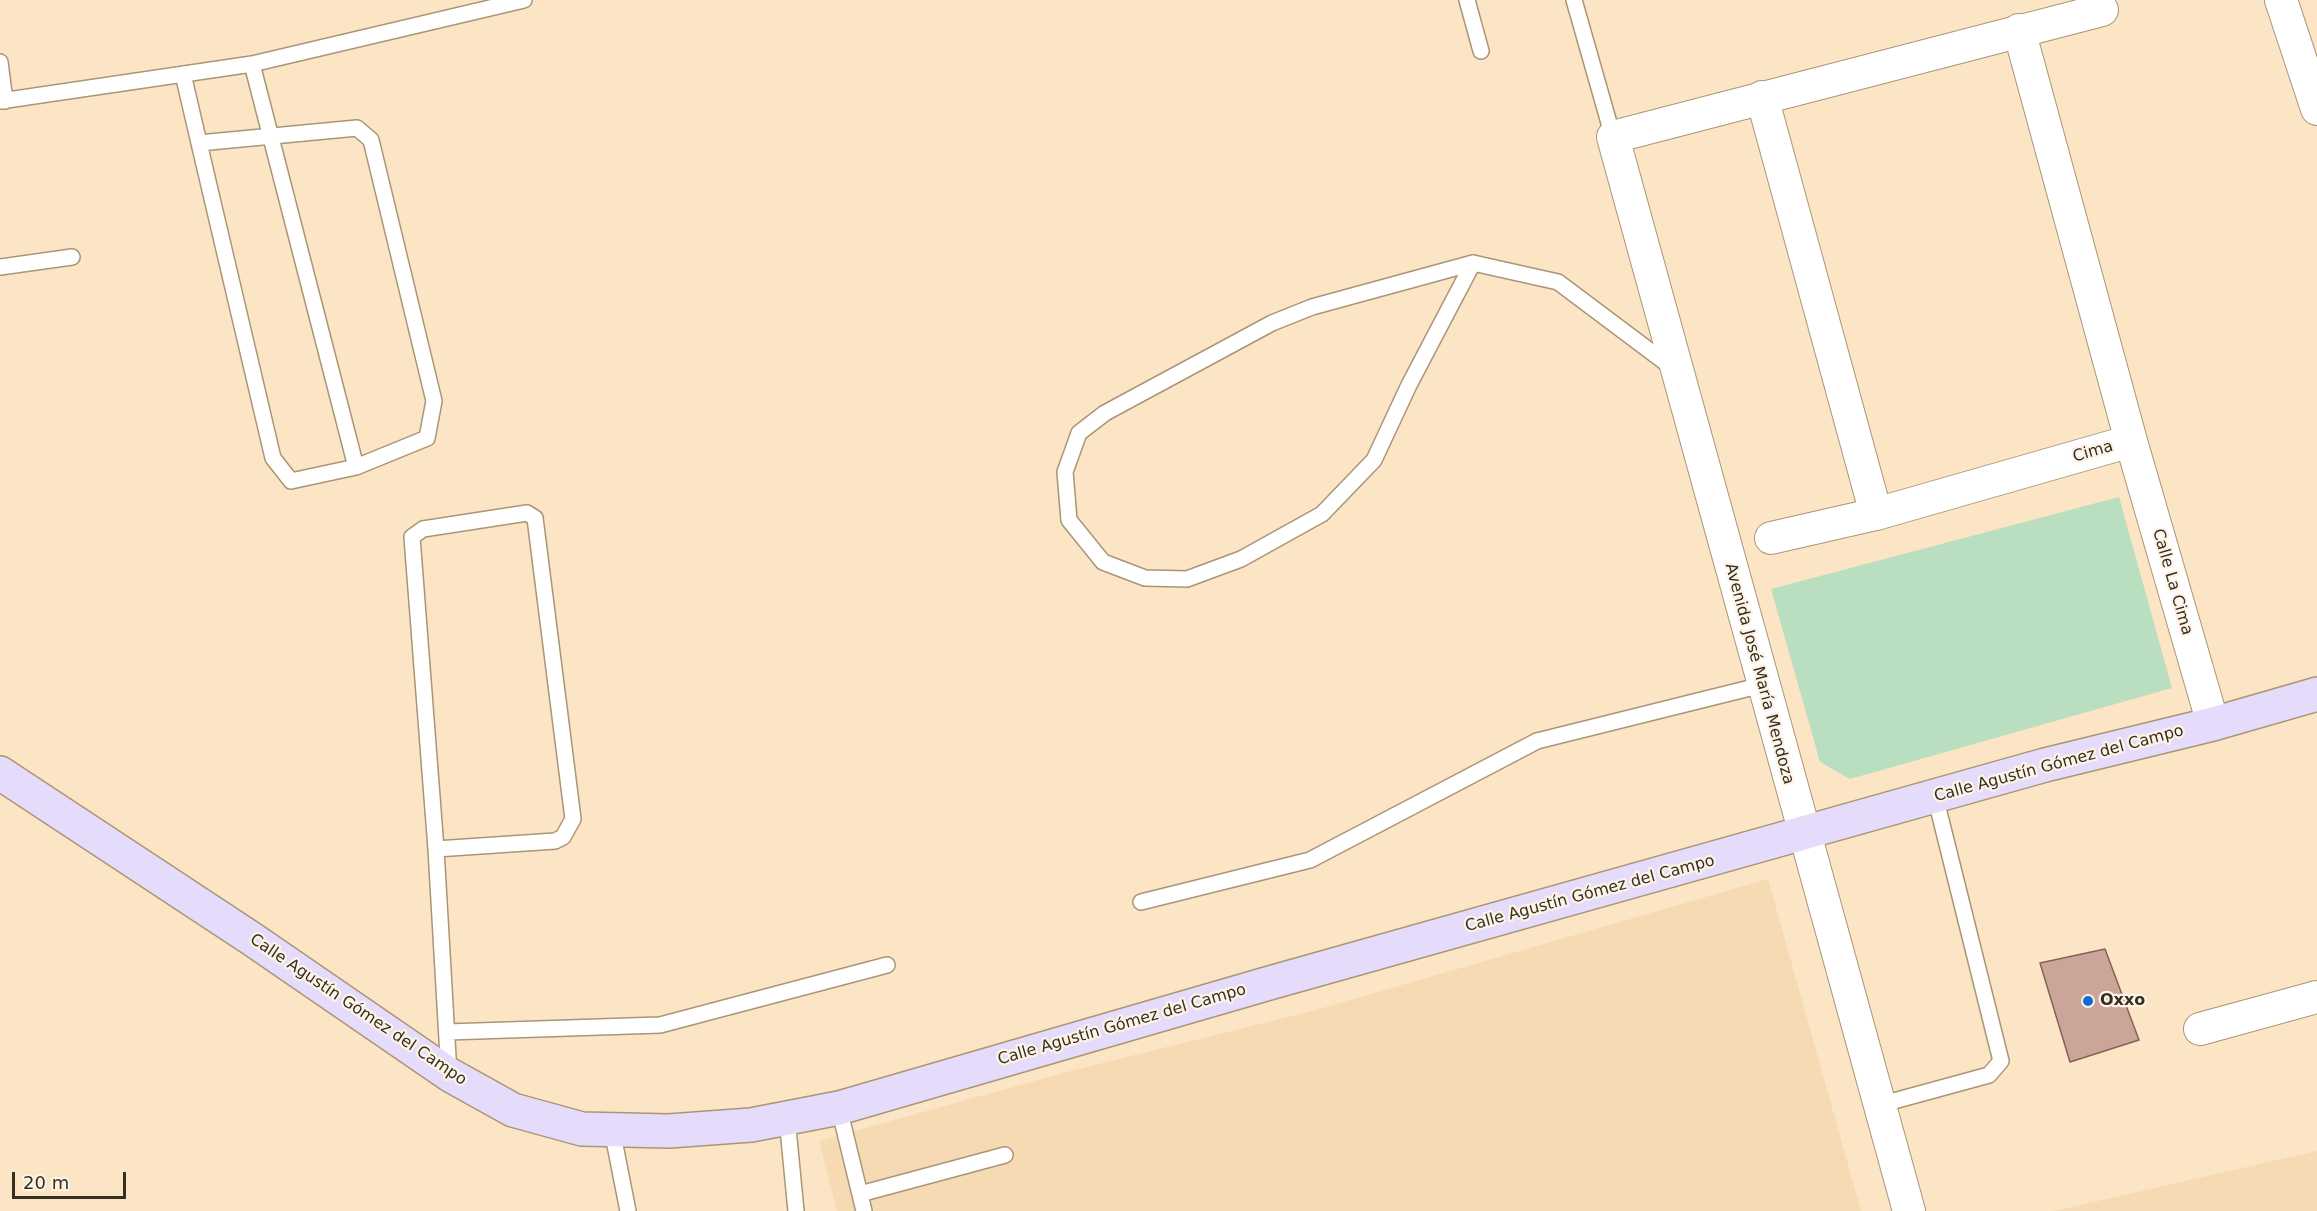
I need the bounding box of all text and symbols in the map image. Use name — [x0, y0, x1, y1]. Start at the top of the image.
street label: Cima — [2071, 437, 2115, 467]
street label: Calle La Cima — [2148, 527, 2196, 637]
street label: Avenida José María Mendoza — [1720, 561, 1798, 787]
street label: Calle Agustín Gómez del Campo — [1932, 721, 2186, 807]
street label: Calle Agustín Gómez del Campo — [1463, 851, 1717, 937]
street label: Calle Agustín Gómez del Campo — [246, 930, 470, 1090]
street label: Calle Agustín Gómez del Campo — [996, 980, 1248, 1070]
place label: Oxxo — [2100, 991, 2145, 1011]
marker: Oxxo — [2081, 994, 2095, 1008]
scale bar — [15, 1160, 129, 1198]
text: 20 m — [23, 1172, 69, 1193]

